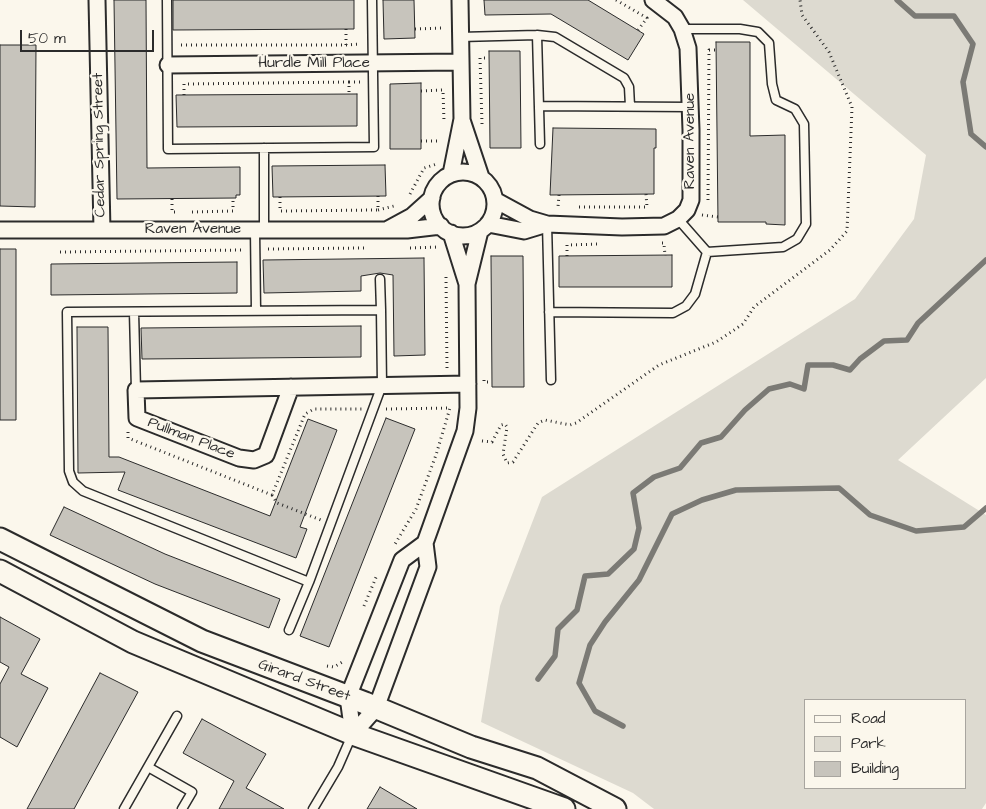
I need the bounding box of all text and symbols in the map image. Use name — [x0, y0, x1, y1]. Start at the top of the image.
scale bar — [22, 20, 156, 52]
text: 50 m — [28, 28, 66, 49]
street label: Hurdle Mill Place — [258, 55, 370, 73]
street label: Cedar Spring Street — [90, 73, 110, 217]
street label: Raven Avenue — [682, 93, 700, 189]
street label: Raven Avenue — [145, 221, 241, 239]
street label: Pullman Place — [145, 414, 237, 464]
street label: Girard Street — [255, 656, 353, 706]
legend — [804, 699, 966, 789]
text: Road — [851, 708, 885, 729]
text: Park — [851, 733, 886, 754]
text: Building — [851, 758, 899, 779]

